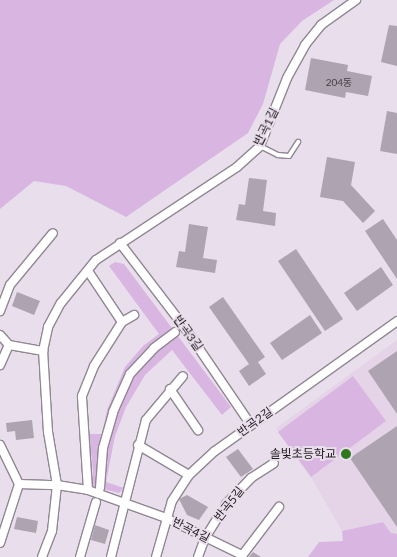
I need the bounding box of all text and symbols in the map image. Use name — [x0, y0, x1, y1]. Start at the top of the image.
house number: 204동 — [326, 77, 352, 89]
street label: 반곡1길 — [251, 106, 281, 148]
street label: 반곡3길 — [170, 313, 206, 353]
street label: 반곡2길 — [235, 404, 275, 440]
place label: 솔빛초등학교 — [270, 447, 336, 461]
marker: 솔빛초등학교 — [340, 448, 352, 460]
street label: 반곡5길 — [211, 484, 247, 524]
street label: 반곡4길 — [170, 514, 212, 546]

